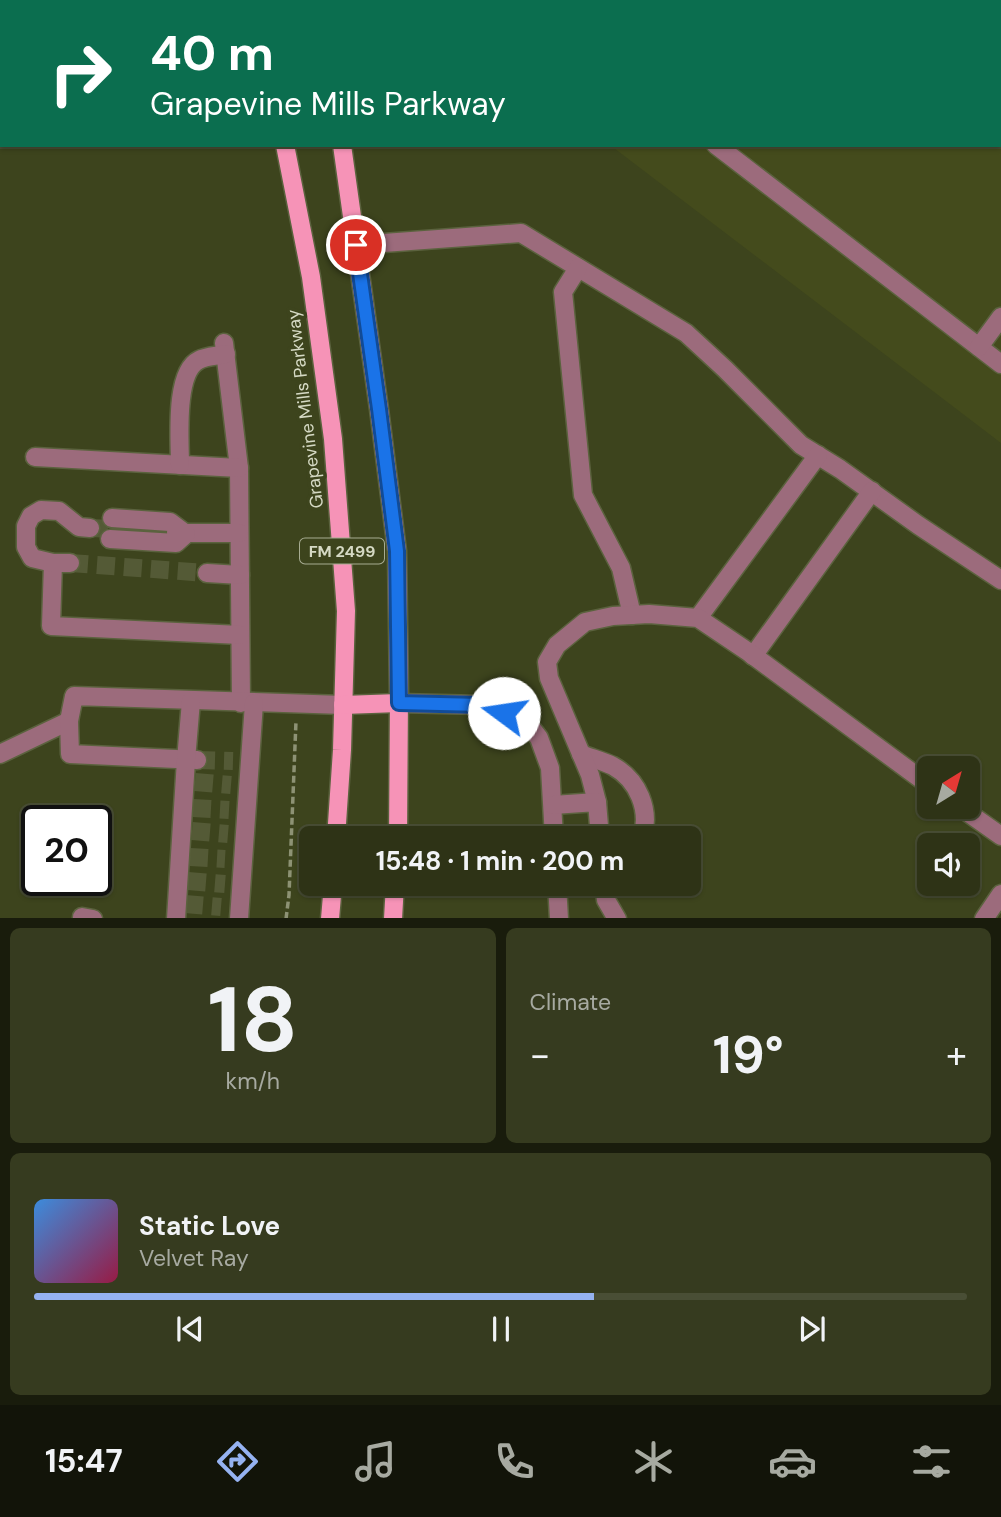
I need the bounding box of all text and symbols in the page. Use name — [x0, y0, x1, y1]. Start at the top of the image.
text: 40 m — [150, 21, 274, 85]
icon: right — [35, 28, 126, 119]
text: Grapevine Mills Parkway — [150, 83, 506, 125]
pin — [326, 215, 386, 275]
icon: arrive — [337, 226, 375, 264]
street label: Grapevine Mills Parkway — [281, 308, 329, 510]
road number: FM 2499 — [300, 538, 384, 564]
position arrow — [467, 676, 541, 750]
north arrow — [917, 756, 980, 819]
map controls — [917, 756, 980, 896]
speed limit sign: 20 — [21, 805, 112, 896]
button: sound — [917, 833, 980, 896]
text: 15:48 · 1 min · 200 m — [376, 844, 624, 878]
text: 18 — [207, 961, 298, 1079]
text: Climate — [530, 987, 611, 1017]
text: 19° — [713, 1021, 784, 1089]
text: − — [530, 1030, 550, 1080]
text: + — [946, 1030, 967, 1080]
text: km/h — [226, 1066, 280, 1096]
text: Static Love — [139, 1209, 280, 1243]
text: Velvet Ray — [139, 1243, 249, 1273]
icon: previous — [171, 1310, 209, 1348]
icon: pause — [482, 1310, 520, 1348]
icon: next — [793, 1310, 831, 1348]
icon: directions — [213, 1437, 262, 1486]
icon: music — [351, 1437, 400, 1486]
icon: phone — [490, 1437, 539, 1486]
icon: climate — [629, 1437, 678, 1486]
icon: car — [768, 1437, 817, 1486]
icon: filters — [907, 1437, 956, 1486]
text: 15:47 — [45, 1440, 123, 1482]

